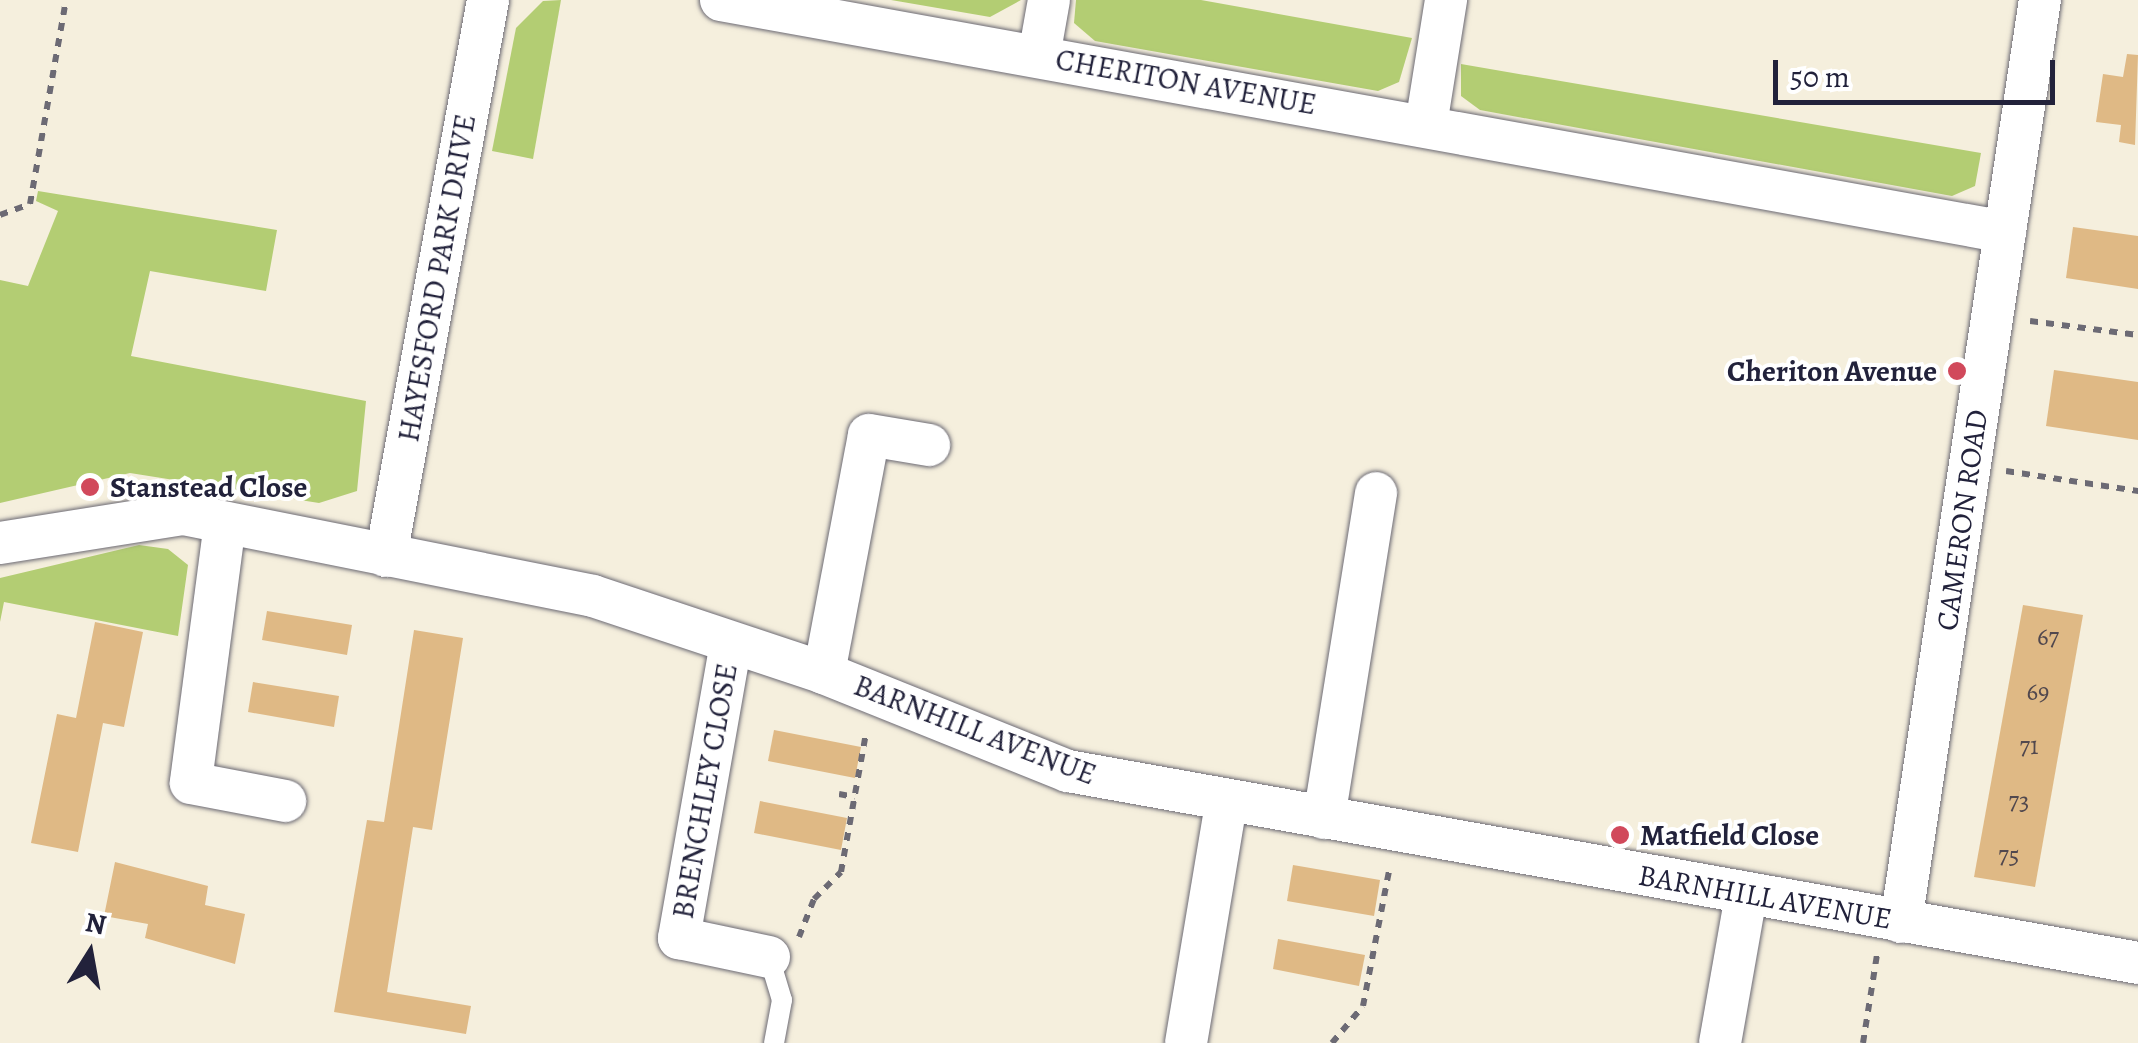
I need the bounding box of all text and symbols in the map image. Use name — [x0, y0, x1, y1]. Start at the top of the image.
scale bar — [1778, 40, 2060, 102]
street label: CHERITON AVENUE — [1053, 41, 1319, 123]
text: 50 m — [1790, 57, 1850, 97]
street label: HAYESFORD PARK DRIVE — [390, 111, 484, 445]
place label: Cheriton Avenue — [1727, 353, 1937, 389]
marker: Cheriton Avenue — [1946, 360, 1968, 382]
street label: CAMERON ROAD — [1929, 407, 1995, 633]
place label: Stanstead Close — [110, 469, 307, 505]
marker: Stanstead Close — [79, 476, 101, 498]
house number: 67 — [2037, 622, 2059, 652]
street label: BRENCHLEY CLOSE — [665, 660, 745, 922]
street label: BARNHILL AVENUE — [849, 667, 1101, 793]
house number: 69 — [2027, 677, 2049, 707]
house number: 71 — [2019, 731, 2039, 761]
house number: 73 — [2009, 786, 2029, 816]
place label: Matfield Close — [1640, 817, 1819, 853]
marker: Matfield Close — [1609, 824, 1631, 846]
house number: 75 — [1998, 840, 2020, 870]
street label: BARNHILL AVENUE — [1636, 857, 1894, 937]
north arrow — [40, 903, 140, 1003]
text: N — [82, 903, 109, 944]

